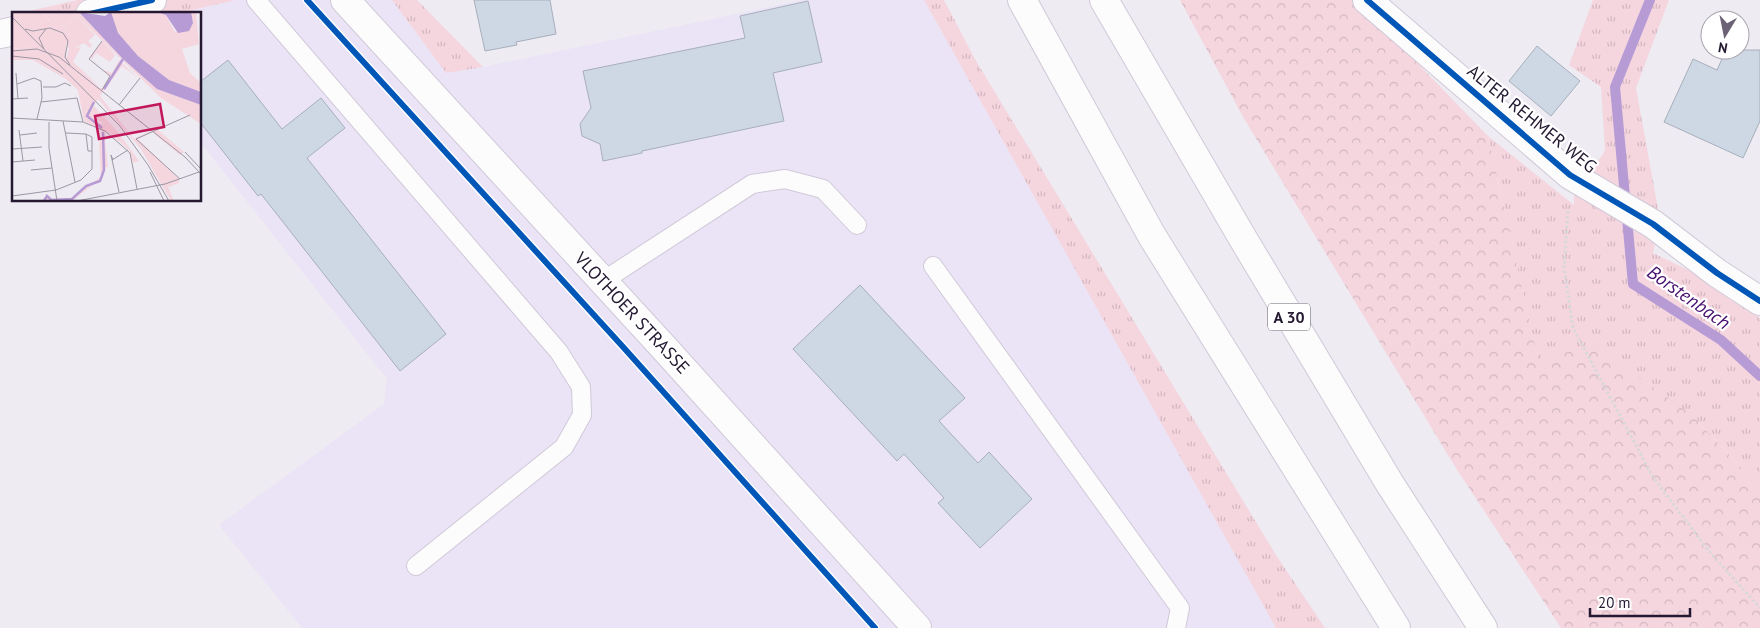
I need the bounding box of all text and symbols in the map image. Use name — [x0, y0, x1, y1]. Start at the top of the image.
north arrow — [1700, 10, 1750, 60]
inset map — [12, 12, 201, 201]
text: N — [1717, 38, 1729, 57]
street label: ALTER REHMER WEG — [1463, 59, 1602, 178]
street label: VLOTHOER STRASSE — [569, 246, 695, 378]
water label: Borstenbach — [1643, 260, 1735, 334]
road number: A 30 — [1268, 304, 1310, 330]
scale bar — [1590, 586, 1690, 618]
text: 20 m — [1598, 593, 1631, 612]

